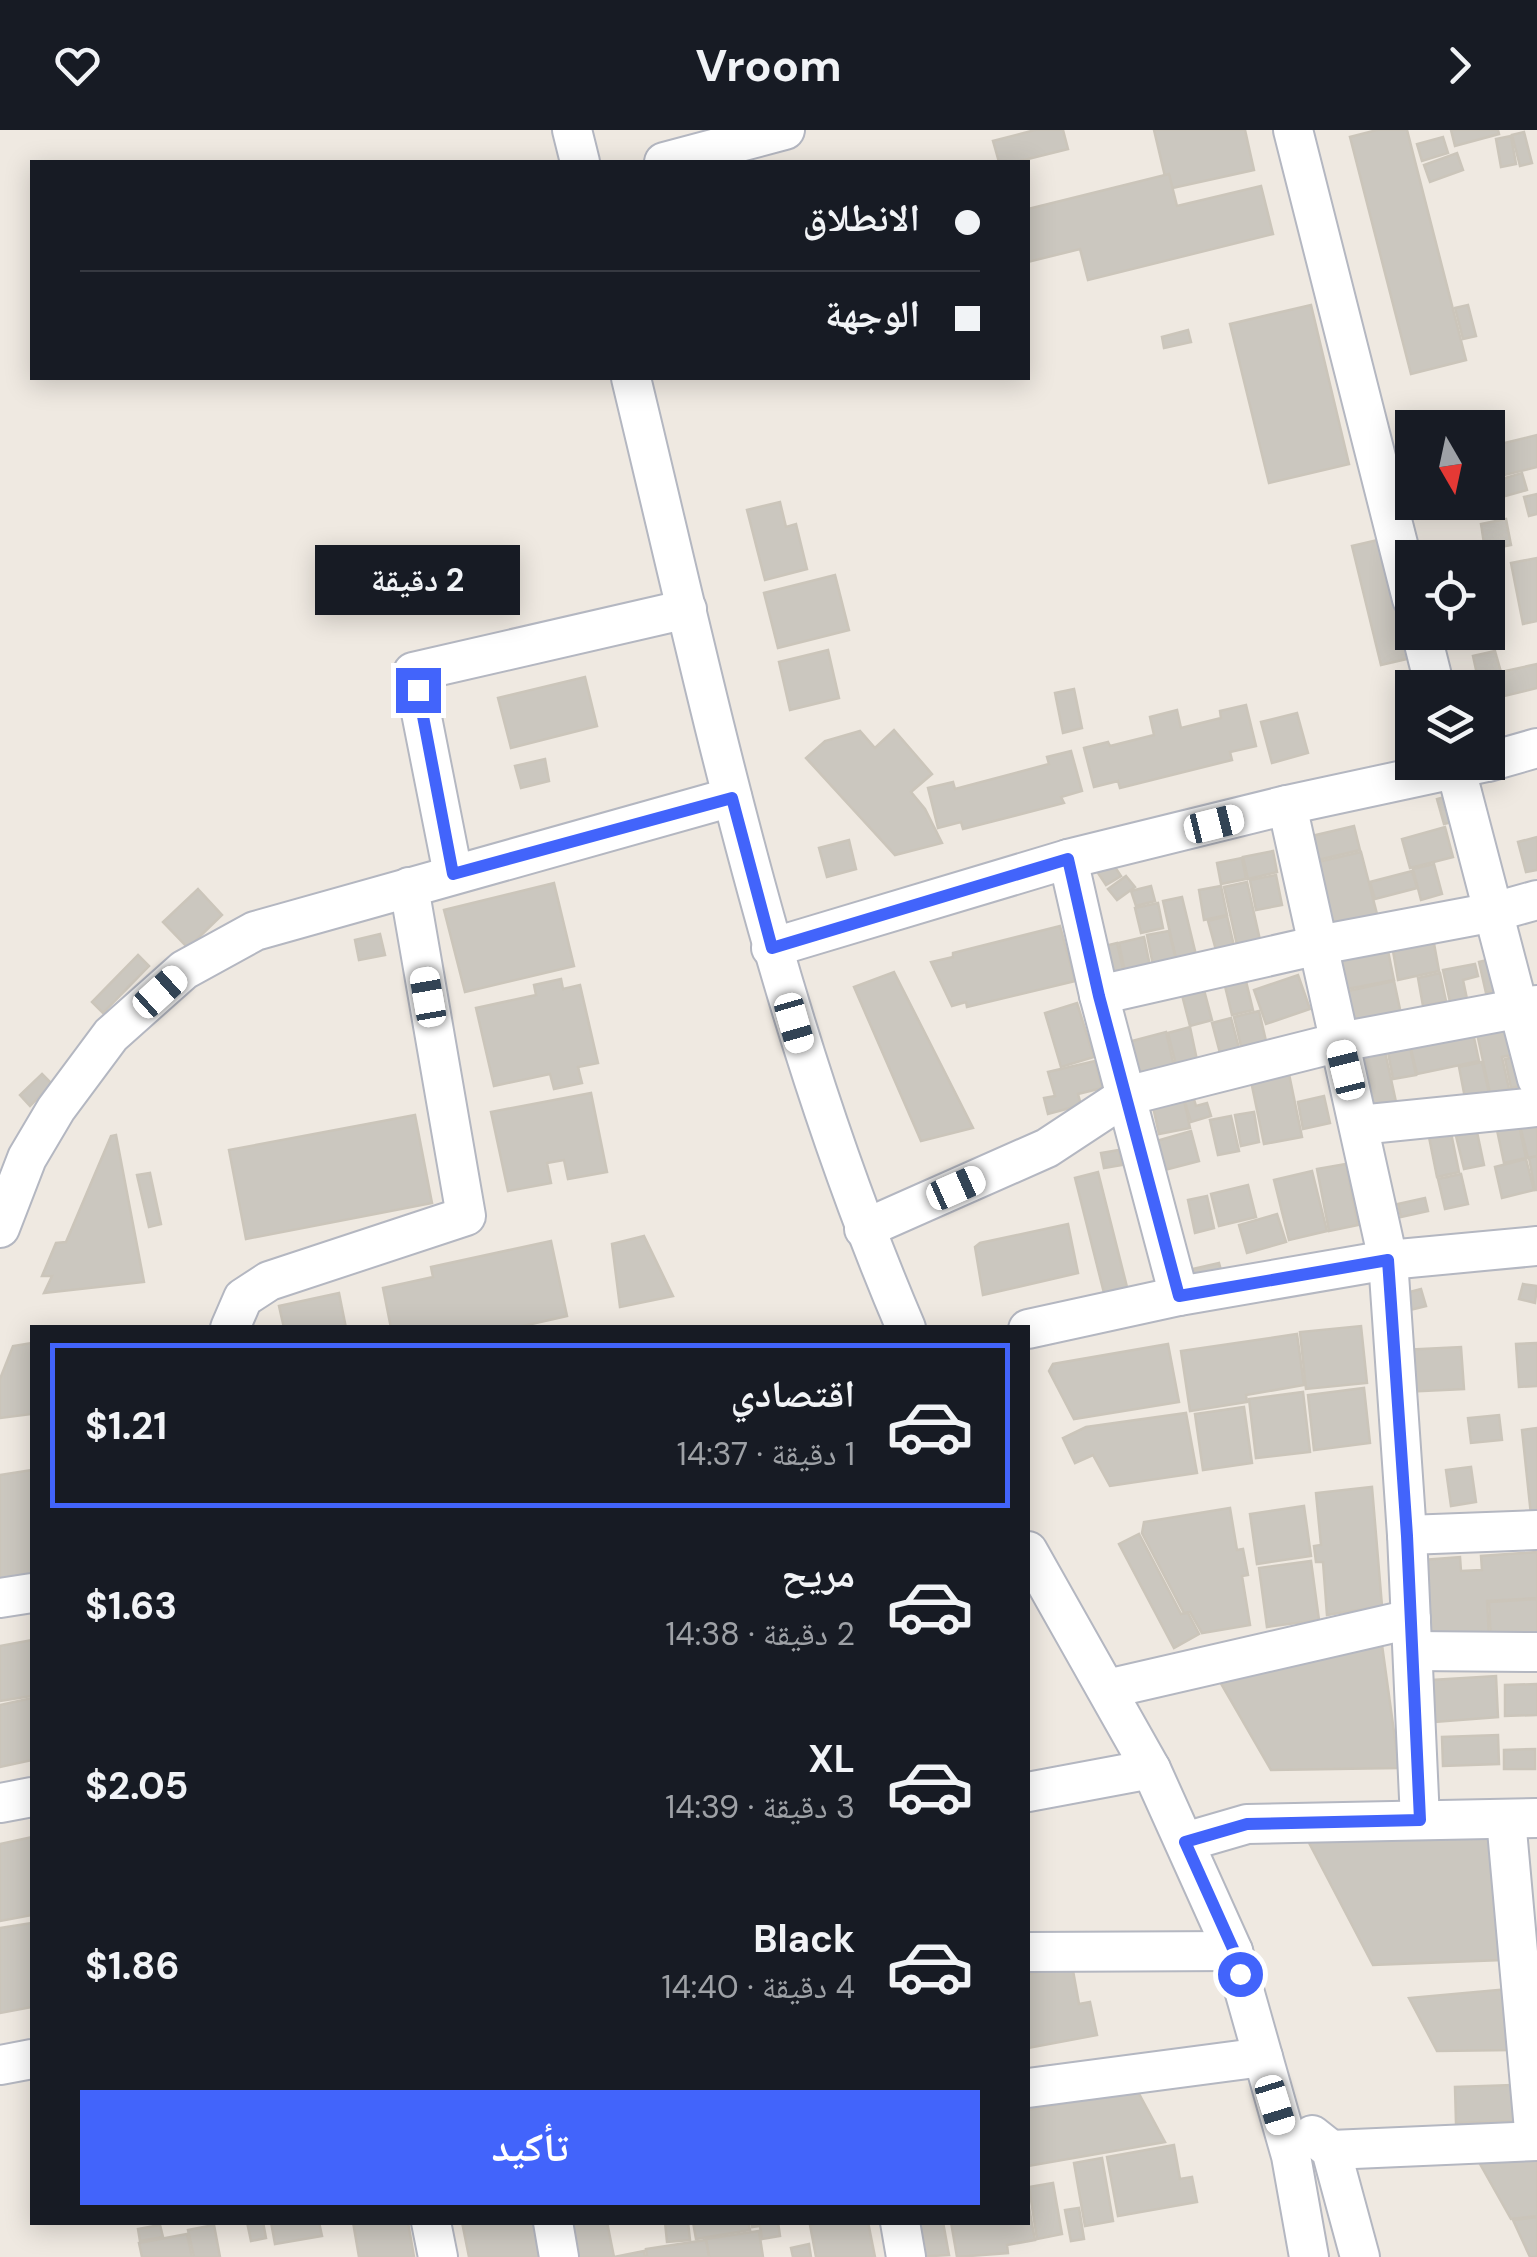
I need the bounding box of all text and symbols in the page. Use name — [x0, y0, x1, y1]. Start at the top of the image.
text: Vroom — [696, 36, 841, 95]
icon: heart — [50, 38, 105, 93]
icon: forward — [1432, 38, 1487, 93]
text: الانطلاق — [802, 193, 920, 243]
text: الوجهة — [825, 289, 920, 339]
north arrow — [1395, 410, 1505, 520]
map controls — [1395, 410, 1505, 780]
button: locate — [1395, 540, 1505, 650]
callout: 2 دقيقة — [316, 545, 520, 615]
text: 2 دقيقة — [371, 559, 464, 601]
route end — [396, 668, 441, 713]
button: layers — [1395, 670, 1505, 780]
car — [1181, 802, 1247, 846]
car — [128, 961, 192, 1023]
car — [408, 965, 448, 1029]
car — [771, 990, 817, 1056]
car — [1324, 1037, 1368, 1103]
car — [922, 1162, 990, 1214]
text: اقتصادي — [731, 1369, 855, 1419]
icon: car — [885, 1381, 975, 1471]
text: $1.21 — [85, 1401, 167, 1451]
text: 1 دقيقة · 14:37 — [677, 1433, 855, 1475]
text: مريح — [781, 1549, 855, 1599]
icon: car — [885, 1561, 975, 1651]
text: $1.63 — [85, 1581, 177, 1631]
text: 2 دقيقة · 14:38 — [665, 1613, 855, 1655]
text: XL — [808, 1734, 855, 1784]
icon: car — [885, 1741, 975, 1831]
text: $2.05 — [85, 1761, 188, 1811]
text: 3 دقيقة · 14:39 — [665, 1786, 855, 1828]
text: Black — [753, 1914, 855, 1964]
icon: car — [885, 1921, 975, 2011]
text: $1.86 — [85, 1941, 180, 1991]
route start — [1218, 1952, 1263, 1997]
text: 4 دقيقة · 14:40 — [661, 1966, 855, 2008]
car — [1252, 2072, 1298, 2138]
button: تأكيد — [80, 2090, 980, 2205]

